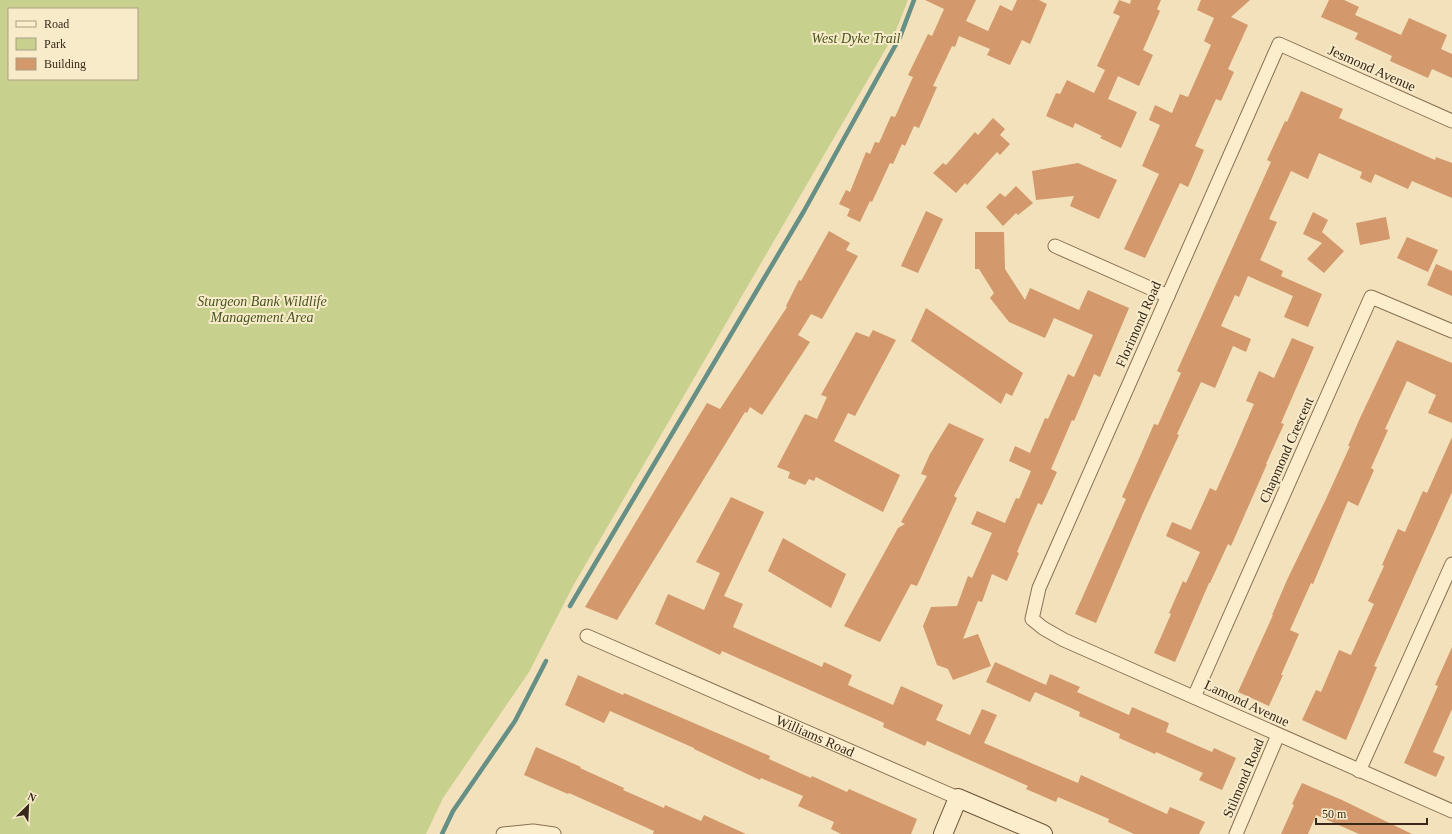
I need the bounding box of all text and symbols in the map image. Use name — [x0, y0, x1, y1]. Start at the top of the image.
legend — [8, 8, 138, 80]
text: Road — [44, 17, 69, 31]
park label: West Dyke Trail — [812, 31, 901, 46]
text: Park — [44, 37, 66, 51]
street label: Jesmond Avenue — [1326, 42, 1418, 94]
text: Building — [44, 57, 86, 71]
street label: Florimond Road — [1113, 279, 1164, 369]
park label: Sturgeon Bank Wildlife Management Area — [197, 294, 327, 325]
street label: Chapmond Crescent — [1256, 395, 1317, 505]
street label: Lamond Avenue — [1202, 677, 1292, 730]
street label: Williams Road — [774, 712, 856, 760]
street label: Stilmond Road — [1220, 736, 1267, 820]
north arrow — [8, 786, 48, 826]
text: N — [26, 790, 38, 804]
scale bar — [1316, 800, 1427, 826]
text: 50 m — [1322, 807, 1347, 821]

